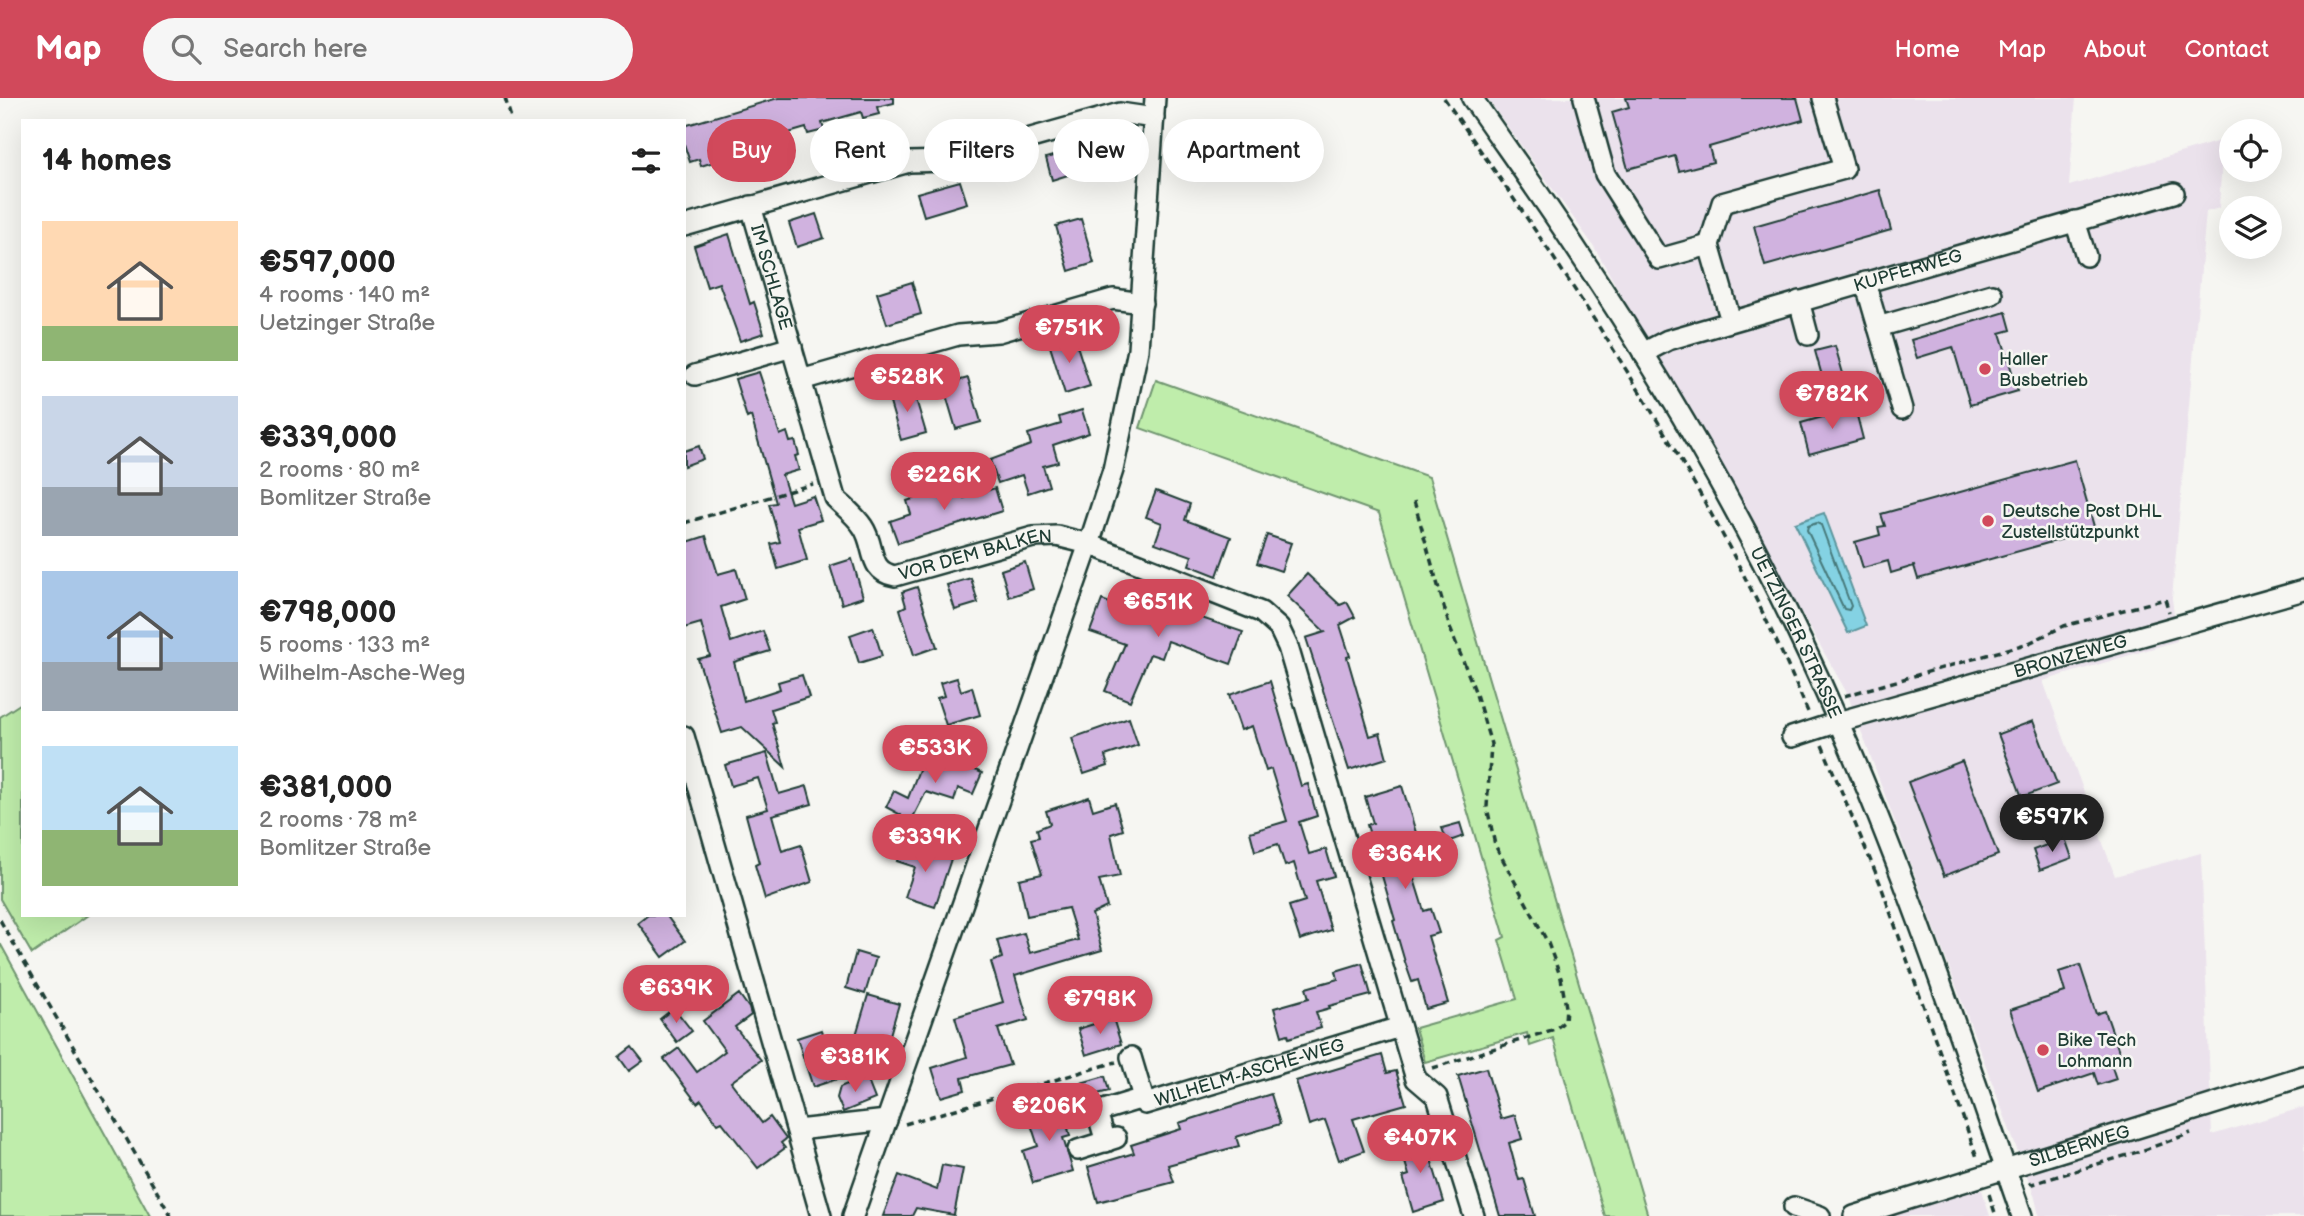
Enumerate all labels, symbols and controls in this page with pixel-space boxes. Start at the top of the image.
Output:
search box [143,18,633,81]
text: Map [35,29,101,69]
icon: search [167,30,205,68]
text: Search here [223,34,367,65]
text: Home [1895,35,1960,64]
text: Map [1998,35,2046,64]
text: About [2084,35,2146,64]
text: Contact [2184,35,2269,64]
chip: Buy [707,119,796,182]
chip: Rent [810,119,910,182]
chip: Filters [924,119,1039,182]
chip: New [1053,119,1149,182]
chip: Apartment [1163,119,1324,182]
map controls [2219,119,2282,259]
button: locate [2219,119,2282,182]
icon: filters [627,142,665,180]
text: 14 homes [42,143,171,179]
button: layers [2219,196,2282,259]
street label: IM SCHLAGE [746,222,796,333]
text: €597,000 [259,245,396,281]
street label: KUPFERWEG [1851,245,1965,296]
icon: home [98,249,182,333]
text: 4 rooms · 140 m² [259,281,430,309]
pin: €751K [1020,306,1118,365]
text: Uetzinger Straße [259,309,435,337]
text: €751K [1035,314,1103,342]
place label: Haller Busbetrieb [1999,349,2088,391]
pin: €528K [858,354,956,414]
marker: Haller Busbetrieb [1977,361,1993,377]
text: €528K [870,363,944,391]
pin: €782K [1783,372,1881,431]
text: €782K [1795,380,1869,408]
text: €339,000 [259,420,397,456]
icon: home [98,424,182,508]
pin: €226K [895,452,993,512]
text: 2 rooms · 80 m² [259,456,420,484]
text: €226K [907,461,981,489]
text: Bomlitzer Straße [259,484,431,512]
place label: Deutsche Post DHL Zustellstützpunkt [2001,501,2162,543]
marker: Deutsche Post DHL Zustellstützpunkt [1980,513,1996,529]
street label: VOR DEM BALKEN [896,526,1052,585]
street label: UETZINGER STRASSE [1745,544,1846,722]
pin: €651K [1109,580,1207,639]
text: €651K [1123,588,1193,616]
text: €798,000 [259,595,397,631]
icon: home [98,599,182,683]
text: 5 rooms · 133 m² [259,631,430,659]
street label: BRONZEWEG [2012,631,2130,683]
text: Wilhelm-Asche-Weg [259,659,466,687]
pin: €533K [886,726,984,785]
text: €533K [898,734,972,762]
text: €381,000 [259,770,393,806]
icon: home [98,774,182,858]
pin: €597K [2003,794,2101,854]
text: €597K [2016,803,2088,831]
text: 2 rooms · 78 m² [259,806,417,834]
pin: €339K [876,814,974,874]
text: €339K [888,823,962,851]
pin: €364K [1356,832,1454,891]
text: Bomlitzer Straße [259,834,431,862]
text: €364K [1368,840,1442,868]
pin: €639K [627,965,725,1025]
text: €639K [639,974,713,1002]
pin: €798K [1051,976,1149,1036]
text: €798K [1064,985,1136,1013]
place label: Bike Tech Lohmann [2057,1030,2136,1072]
pin: €381K [806,1034,904,1094]
street label: WILHELM-ASCHE-WEG [1152,1034,1347,1112]
marker: Bike Tech Lohmann [2035,1042,2051,1058]
text: €381K [820,1043,890,1071]
pin: €206K [1000,1084,1098,1143]
text: €206K [1012,1092,1086,1120]
pin: €407K [1371,1116,1469,1175]
street label: SILBERWEG [2027,1121,2132,1172]
text: €407K [1383,1124,1457,1152]

